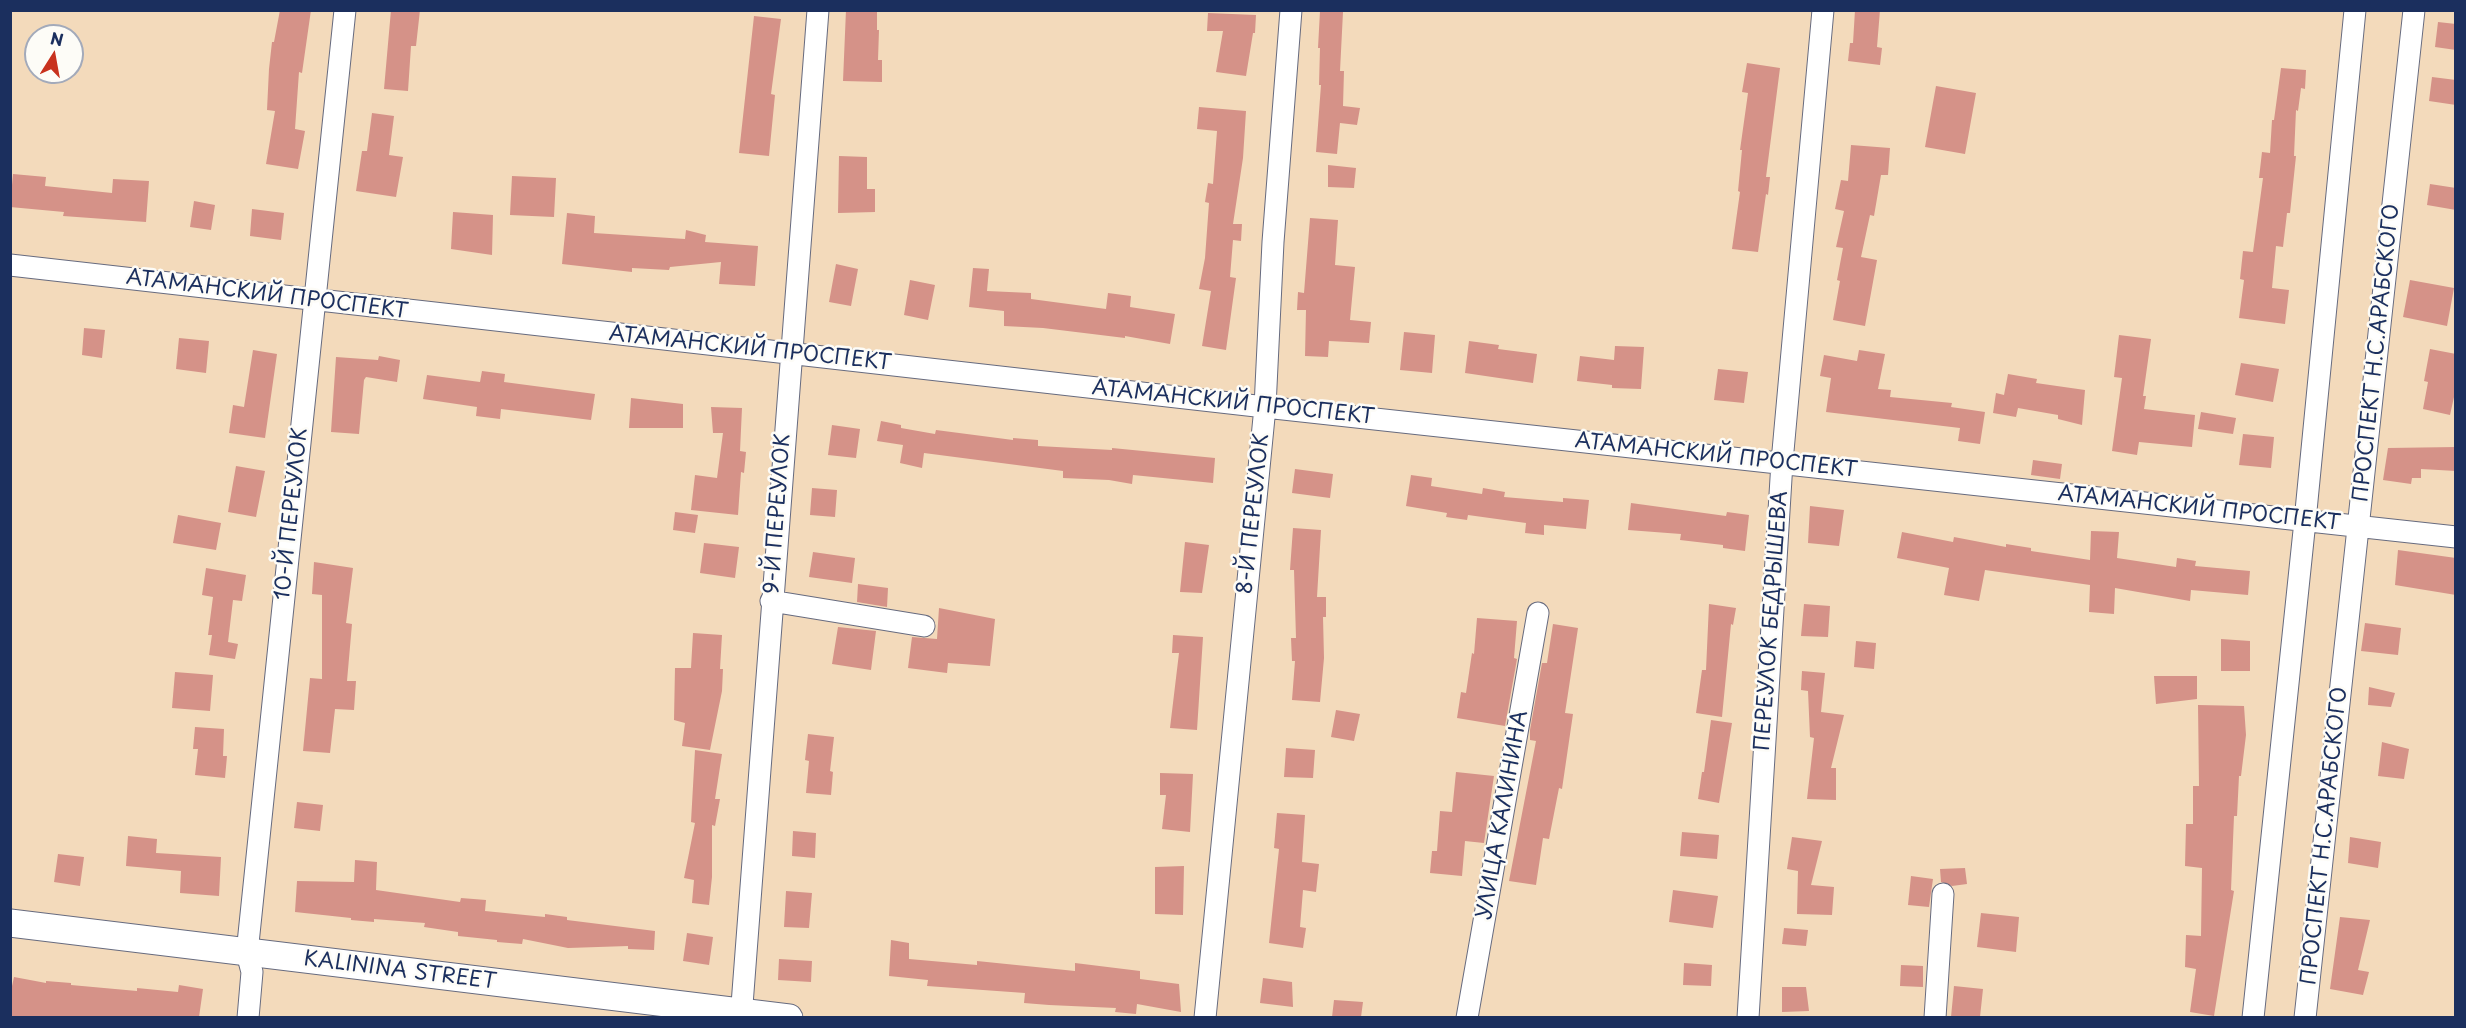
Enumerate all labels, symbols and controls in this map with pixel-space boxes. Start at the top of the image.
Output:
north arrow [24,24,84,84]
text: N [49,25,66,51]
street label: ПРОСПЕКТ Н.С.АРАБСКОГО [2349,203,2405,503]
street label: АТАМАНСКИЙ ПРОСПЕКТ [125,265,409,325]
street label: АТАМАНСКИЙ ПРОСПЕКТ [607,322,893,376]
street label: АТАМАНСКИЙ ПРОСПЕКТ [1090,376,1376,430]
street label: 10-Й ПЕРЕУЛОК [270,427,314,601]
street label: АТАМАНСКИЙ ПРОСПЕКТ [1573,429,1859,483]
street label: 8-Й ПЕРЕУЛОК [1233,432,1275,596]
street label: 9-Й ПЕРЕУЛОК [760,433,796,595]
street label: АТАМАНСКИЙ ПРОСПЕКТ [2056,482,2342,536]
street label: ПЕРЕУЛОК БЕДРЫШЕВА [1750,490,1794,752]
street label: ПРОСПЕКТ Н.С.АРАБСКОГО [2297,686,2353,986]
street label: УЛИЦА КАЛИНИНА [1472,709,1534,921]
street label: KALININA STREET [302,947,498,995]

